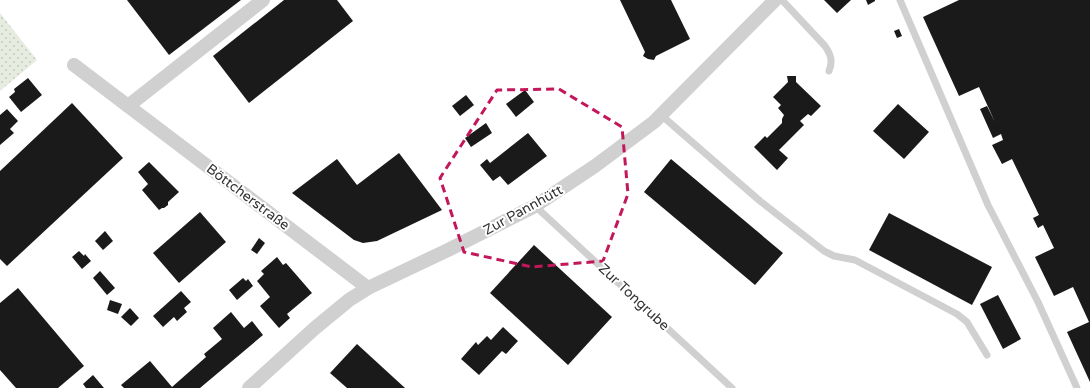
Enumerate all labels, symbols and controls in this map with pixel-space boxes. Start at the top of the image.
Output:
street label: Böttcherstraße [203,160,293,234]
street label: Zur Pannhütt [480,181,566,239]
street label: Zur Tongrube [595,260,673,334]

